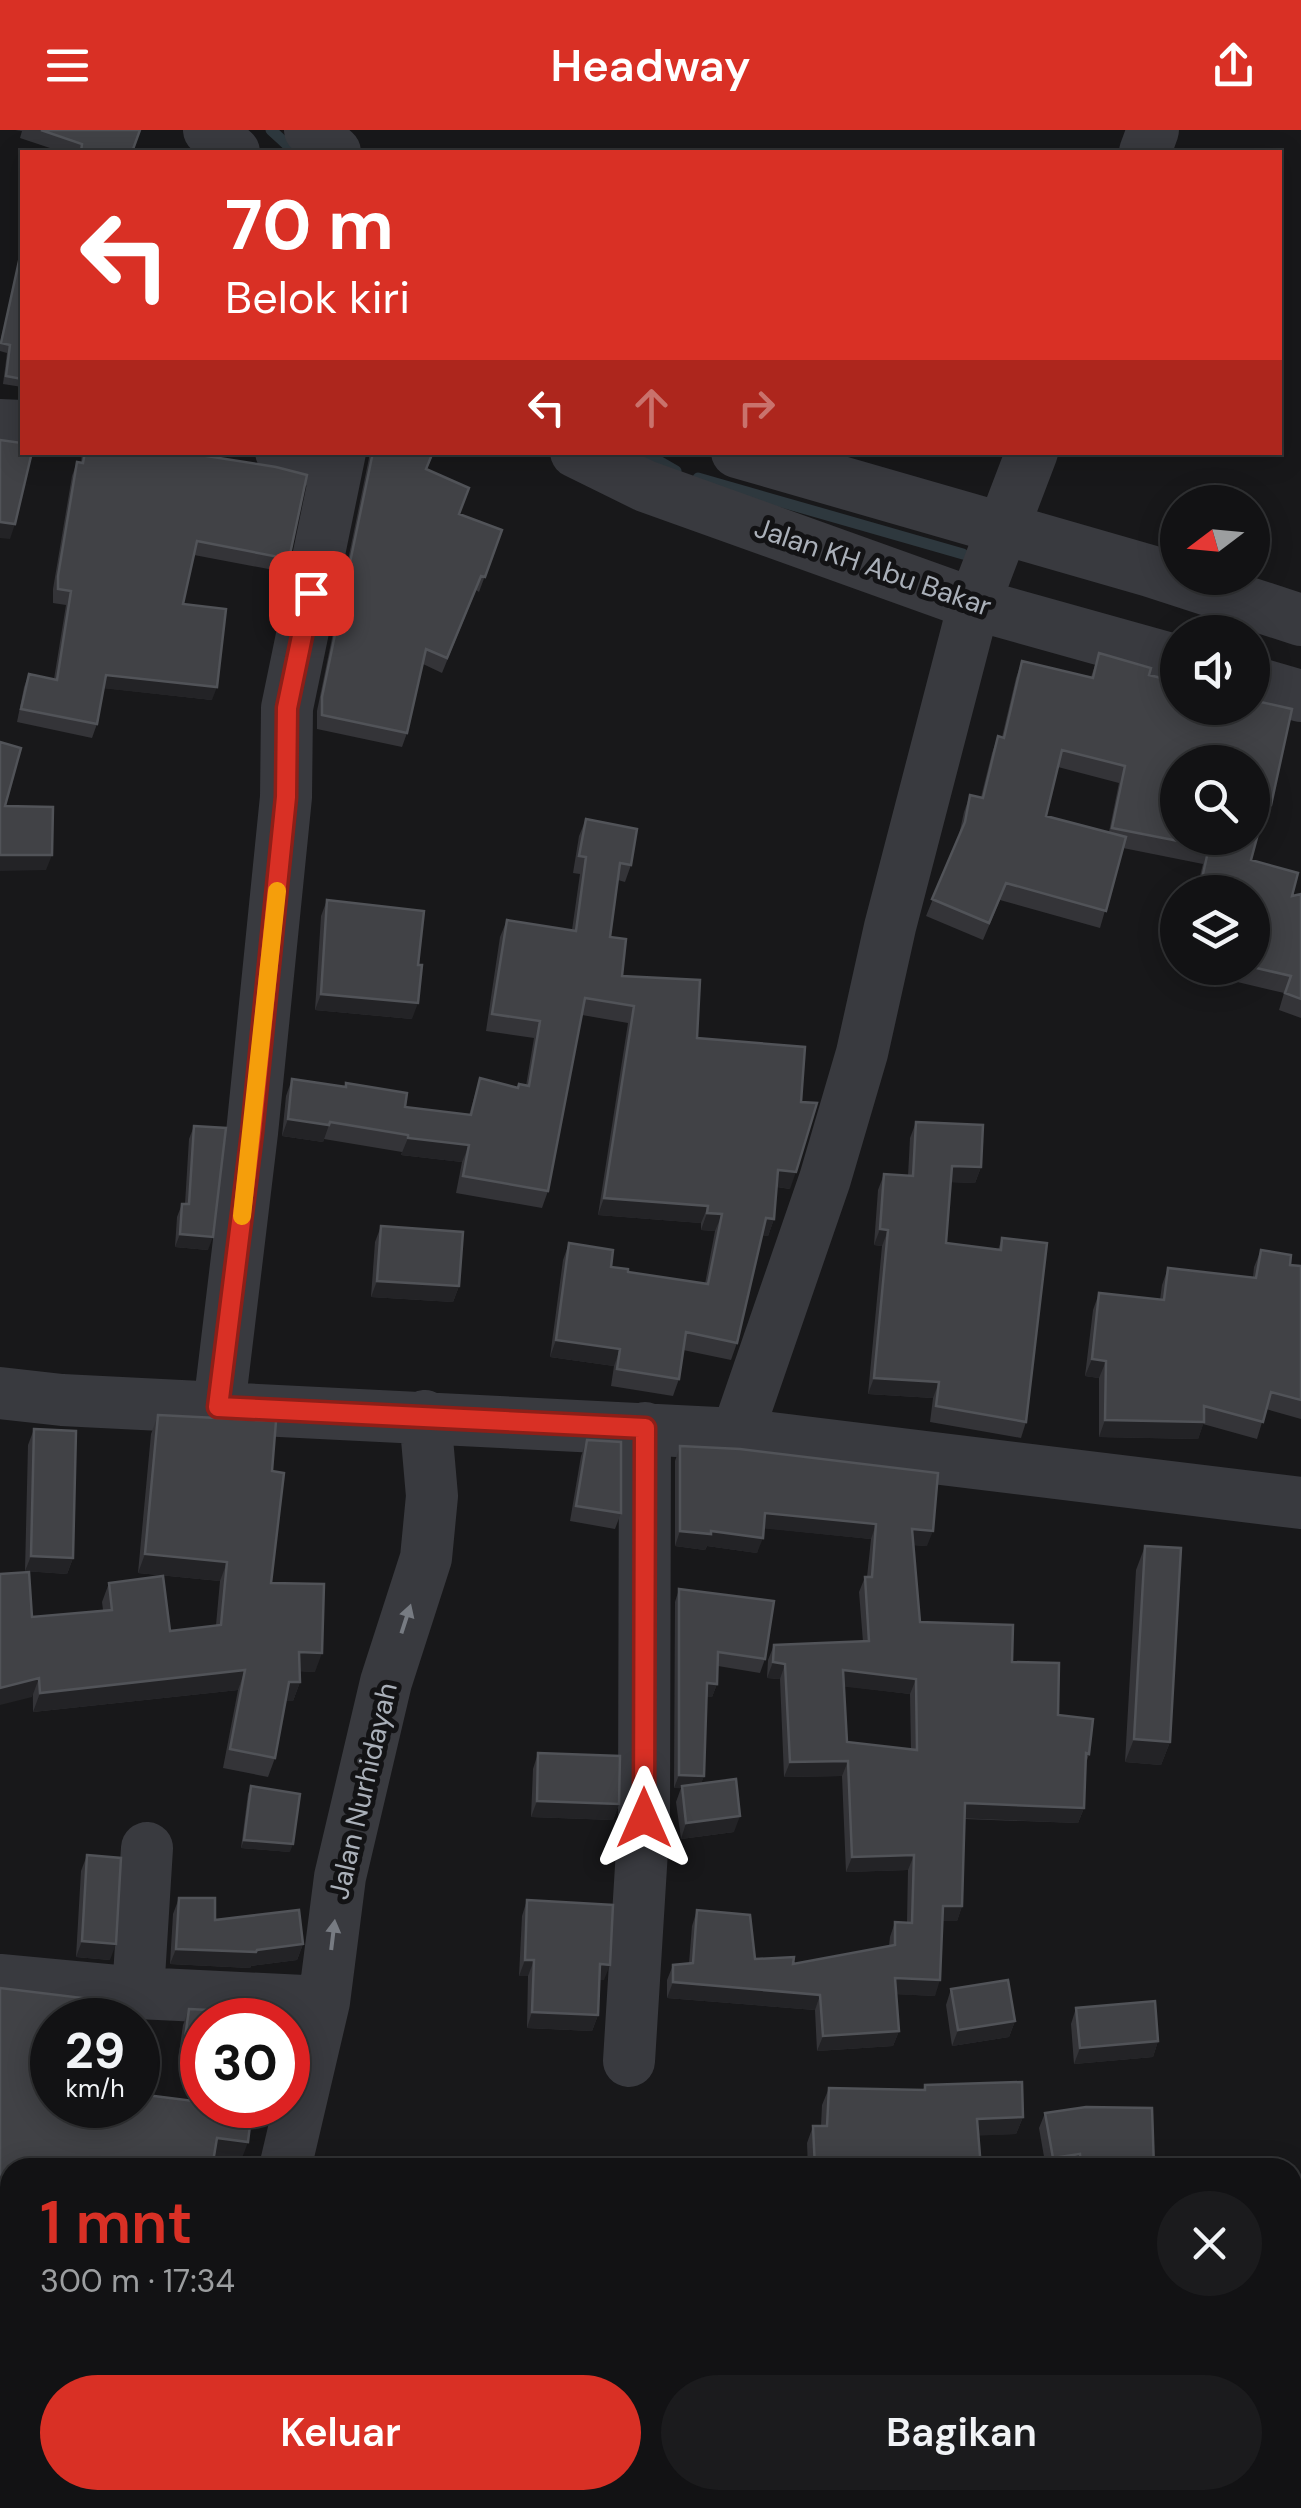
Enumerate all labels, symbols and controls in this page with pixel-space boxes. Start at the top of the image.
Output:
text: Headway [551,36,750,95]
icon: menu [40,38,95,93]
icon: share [1206,38,1261,93]
text: 70 m [225,180,394,271]
icon: left [60,190,190,320]
text: Belok kiri [225,268,410,327]
icon: left [519,380,574,435]
icon: ahead [624,380,679,435]
icon: right [729,380,784,435]
north arrow [1160,485,1270,595]
map controls [1160,485,1270,985]
street label: Jalan KH Abu Bakar [750,509,996,625]
pin [269,551,354,636]
icon: arrive [284,566,339,621]
button: sound [1160,615,1270,725]
button: search [1160,745,1270,855]
button: layers [1160,875,1270,985]
one-way arrow [399,1604,414,1634]
street label: Jalan Nurhidayah [320,1679,406,1903]
position arrow [592,1766,696,1870]
one-way arrow [325,1919,341,1951]
speed limit sign: 30 [180,1998,310,2128]
text: 29 [65,2018,125,2084]
text: km/h [65,2072,125,2105]
text: 1 mnt [40,2183,193,2262]
button: close [1157,2191,1262,2296]
text: 300 m · 17:34 [40,2260,235,2302]
button: Keluar [40,2375,641,2490]
button: Bagikan [661,2375,1262,2490]

